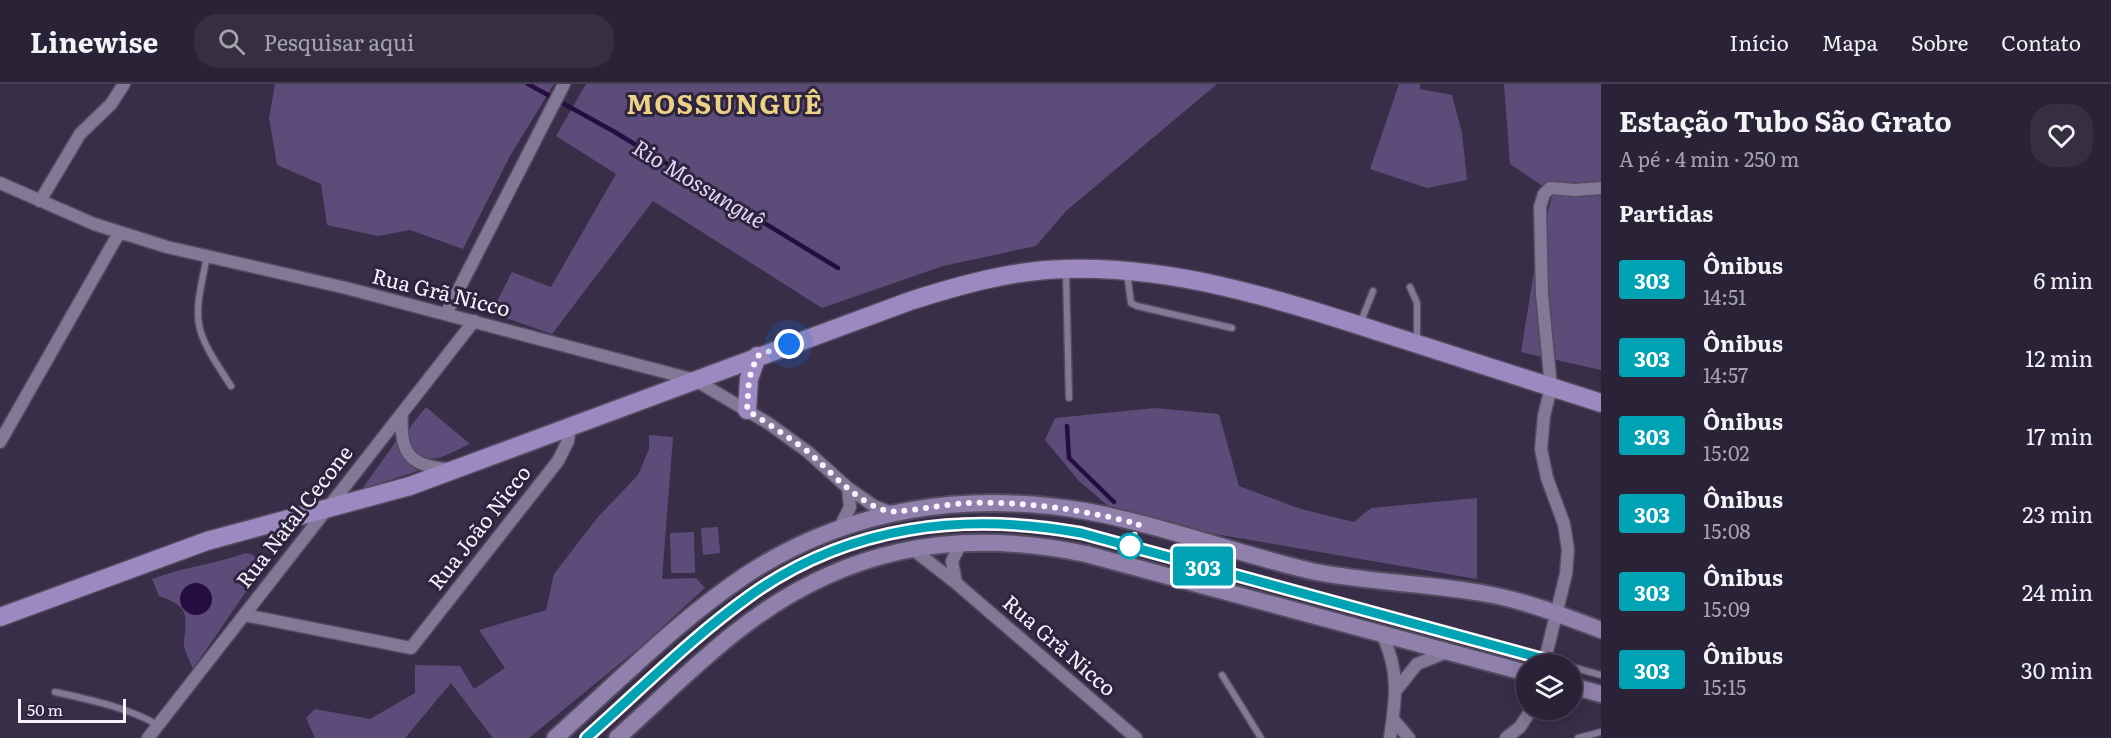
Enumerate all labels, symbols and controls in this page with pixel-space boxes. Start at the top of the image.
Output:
search box [194,14,614,68]
text: Linewise [30,20,158,62]
icon: search [215,25,248,58]
text: Pesquisar aqui [263,25,414,58]
text: Início [1730,26,1789,57]
text: Mapa [1822,26,1878,57]
text: Sobre [1911,26,1968,57]
text: Contato [2001,26,2081,57]
district label: MOSSUNGUÊ [627,82,823,122]
text: Estação Tubo São Grato [1619,99,1952,141]
button: heart [2030,104,2093,167]
water label: Rio Mossunguê [627,130,772,235]
text: A pé · 4 min · 250 m [1619,143,1799,173]
text: Partidas [1619,196,1713,229]
text: Ônibus [1703,248,1783,281]
street label: Rua Grã Nicco [369,258,514,323]
text: 6 min [2034,263,2093,296]
text: 303 [1634,264,1670,295]
text: 14:51 [1703,281,1746,311]
text: Ônibus [1703,326,1783,359]
your location [774,329,804,359]
text: 12 min [2025,341,2093,374]
text: 303 [1634,342,1670,373]
text: 14:57 [1703,359,1748,389]
text: Ônibus [1703,404,1783,437]
text: 17 min [2026,419,2093,452]
text: 303 [1634,420,1670,451]
street label: Rua Natal Cecone [227,437,359,593]
text: 15:02 [1703,437,1749,467]
street label: Rua João Nicco [419,457,537,595]
text: Ônibus [1703,482,1783,515]
text: 23 min [2022,497,2093,530]
text: 303 [1634,498,1670,529]
text: 15:08 [1703,515,1751,545]
unlabelled marker [1117,533,1143,559]
line badge: 303 [1168,546,1238,586]
text: 303 [1185,551,1221,582]
text: Ônibus [1703,560,1783,593]
text: 24 min [2022,575,2093,608]
text: 303 [1634,576,1670,607]
street label: Rua Grã Nicco [997,586,1124,702]
text: 15:09 [1703,593,1750,623]
text: Ônibus [1703,638,1783,671]
text: 30 min [2021,653,2093,686]
map controls [1516,654,1582,720]
button: layers [1516,654,1582,720]
text: 303 [1634,654,1670,685]
text: 15:15 [1703,671,1746,701]
scale bar [18,696,126,724]
text: 50 m [27,697,63,721]

